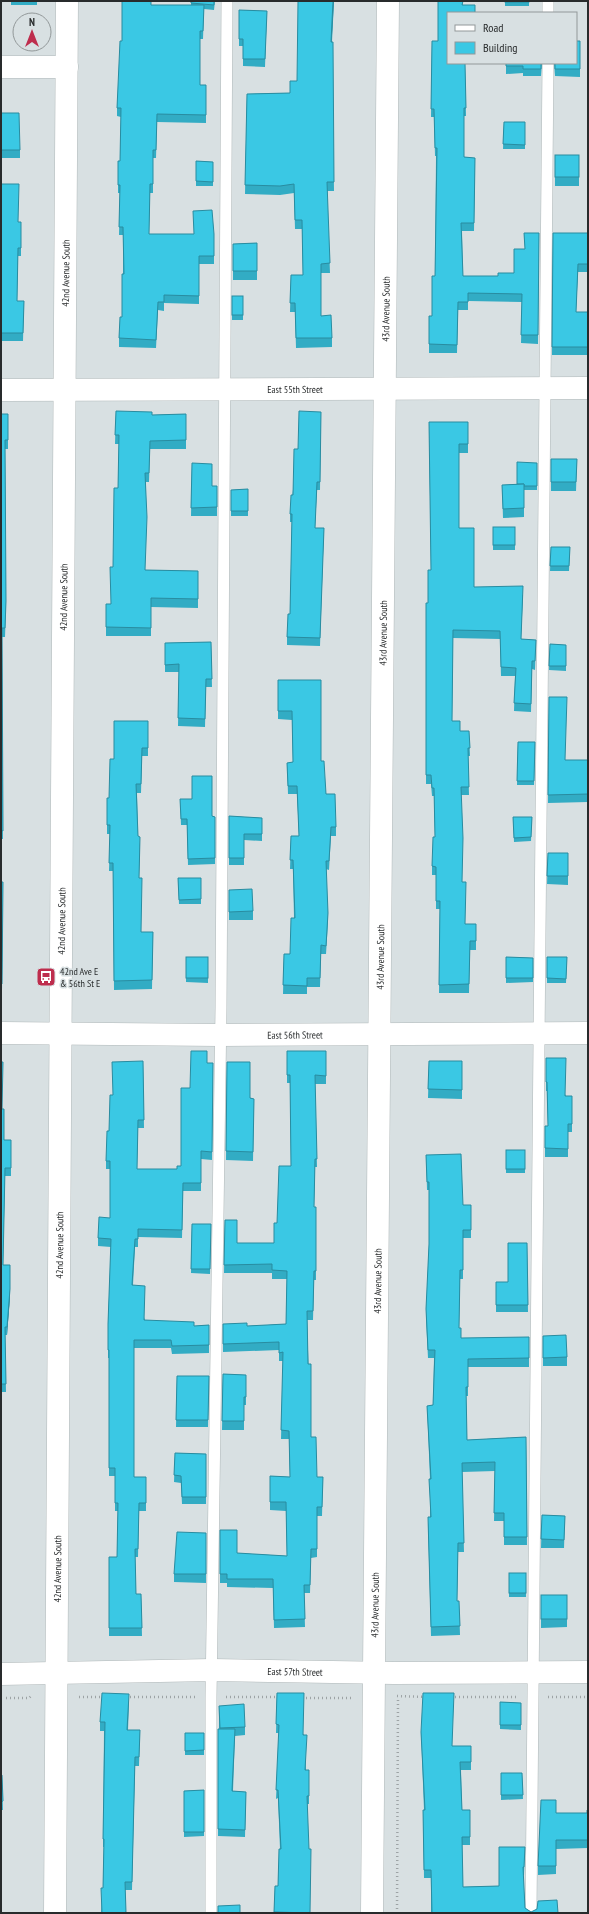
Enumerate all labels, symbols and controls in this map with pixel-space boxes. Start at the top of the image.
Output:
north arrow [12,12,52,52]
legend [447,12,577,64]
text: N [29,15,35,29]
text: Road [483,20,503,35]
text: Building [483,40,518,55]
street label: 42nd Avenue South [59,239,73,307]
street label: 43rd Avenue South [379,276,393,342]
street label: East 55th Street [267,383,323,396]
street label: 42nd Avenue South [57,563,70,631]
street label: 43rd Avenue South [376,600,390,666]
street label: 42nd Avenue South [55,887,68,955]
street label: 43rd Avenue South [374,924,387,990]
place label: 42nd Ave E & 56th St E [60,965,100,990]
bus stop icon: 42nd Ave E & 56th St E [35,966,57,988]
street label: East 56th Street [267,1028,323,1042]
street label: 42nd Avenue South [53,1211,66,1279]
street label: 43rd Avenue South [371,1248,385,1314]
street label: 42nd Avenue South [51,1535,64,1603]
street label: 43rd Avenue South [368,1572,382,1638]
street label: East 57th Street [267,1665,323,1679]

